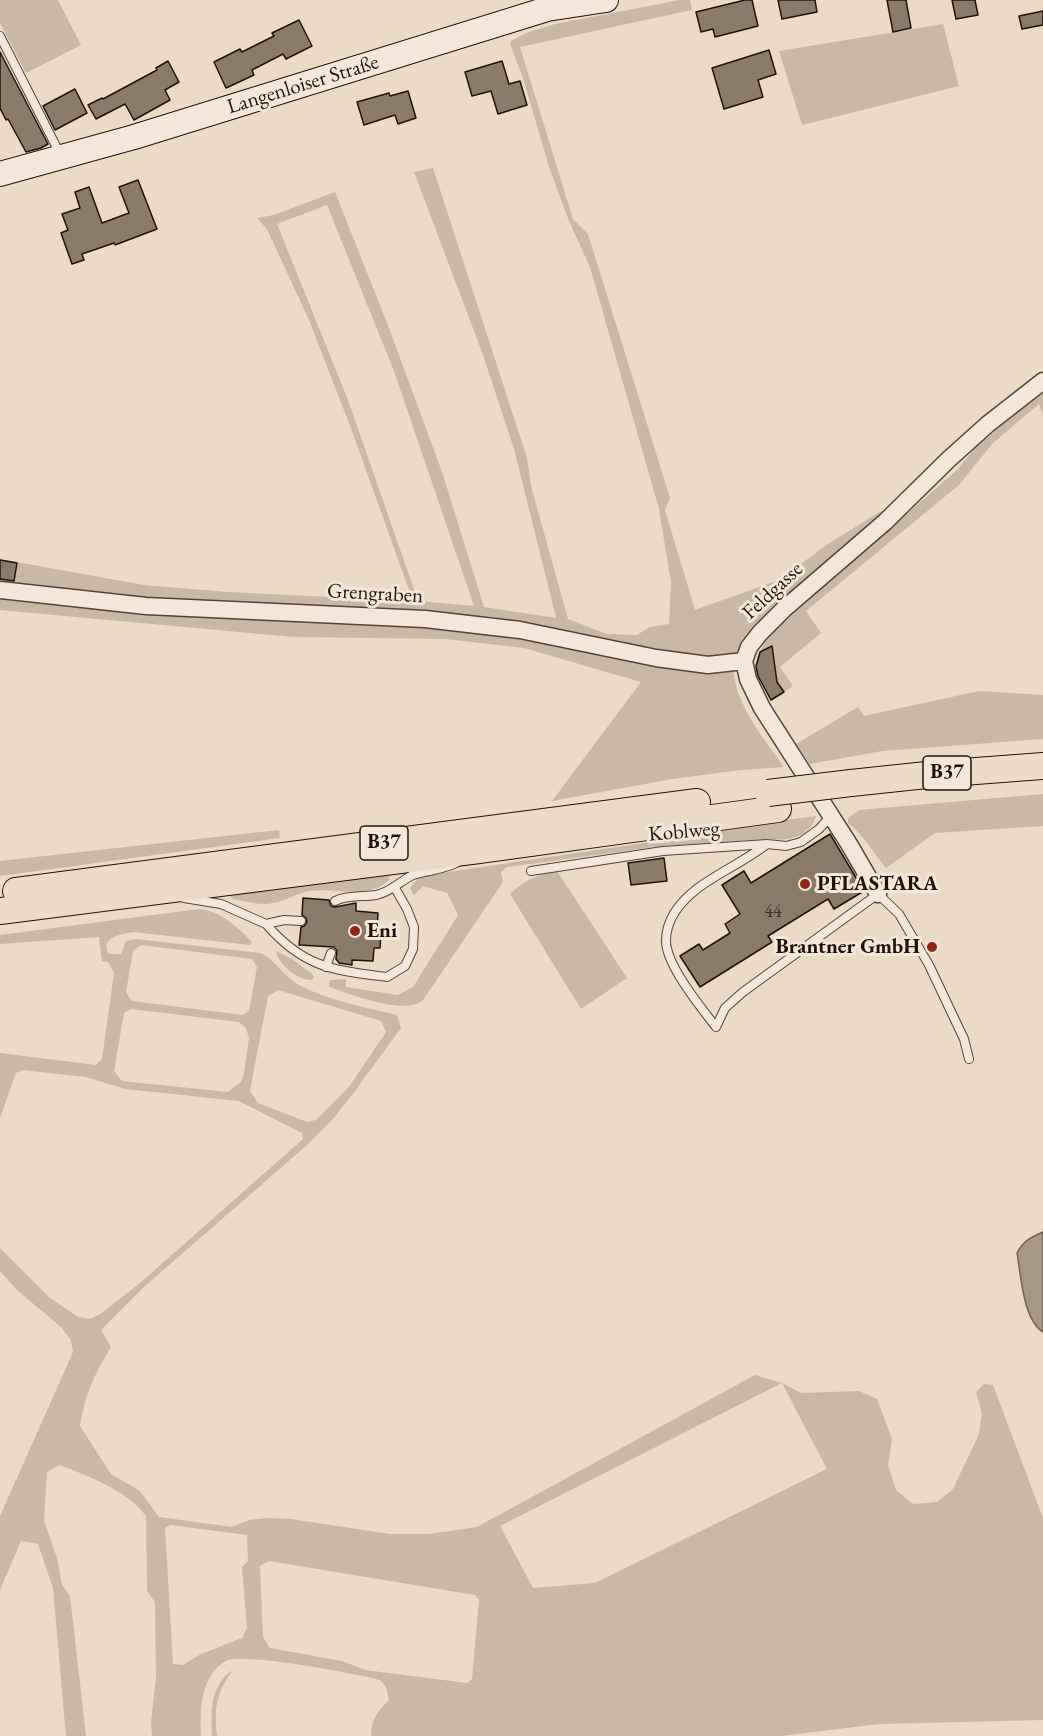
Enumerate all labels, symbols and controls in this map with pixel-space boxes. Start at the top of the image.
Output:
street label: Langenloiser Straße [224,50,382,120]
street label: Feldgasse [738,557,808,625]
street label: Grengraben [326,579,424,609]
road number: B37 [923,756,971,790]
street label: Koblweg [647,816,721,848]
road number: B37 [360,826,408,860]
place label: PFLASTARA [817,871,938,897]
marker: PFLASTARA [798,877,812,891]
house number: 44 [764,901,782,923]
place label: Eni [367,918,397,944]
marker: Eni [348,924,362,938]
place label: Brantner GmbH [775,934,920,960]
marker: Brantner GmbH [925,940,939,954]

